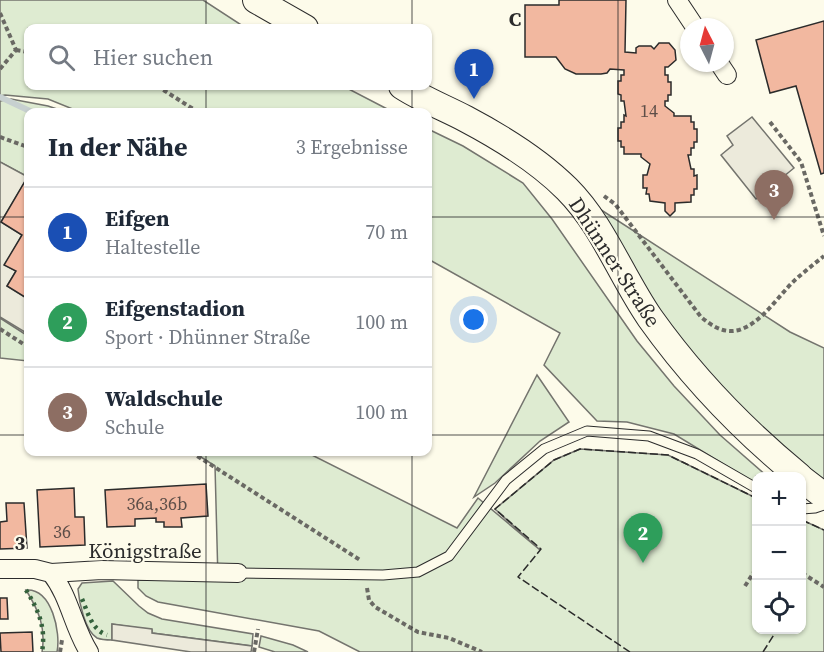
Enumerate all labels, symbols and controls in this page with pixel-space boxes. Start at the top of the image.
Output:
text: C [509,5,521,33]
north arrow [680,18,734,72]
search box [24,24,432,90]
icon: search [45,41,78,74]
text: Hier suchen [93,42,213,72]
pin: 1 [454,50,494,99]
house number: 14 [640,98,658,123]
text: In der Nähe [48,129,188,165]
text: 3 Ergebnisse [296,133,408,161]
pin: 3 [754,170,794,220]
street label: Dhünner Straße [562,192,668,332]
text: Eifgen [105,203,170,233]
text: 1 [62,218,73,246]
text: 70 m [365,218,408,246]
text: Haltestelle [105,233,201,261]
text: Eifgenstadion [105,293,245,323]
your location [459,305,488,334]
text: 2 [62,308,73,336]
text: 100 m [355,308,408,336]
text: Sport · Dhünner Straße [105,323,310,351]
text: Waldschule [105,383,223,413]
text: 3 [62,398,73,426]
text: 100 m [355,398,408,426]
text: Schule [105,413,165,441]
map controls [752,472,806,634]
button: + [752,472,806,526]
house number: 36a,36b [127,491,187,516]
pin: 2 [624,514,662,563]
house number: 36 [53,519,71,544]
button: − [752,526,806,580]
text: 3 [15,529,26,557]
street label: Königstraße [88,536,202,565]
button: locate [752,580,806,634]

